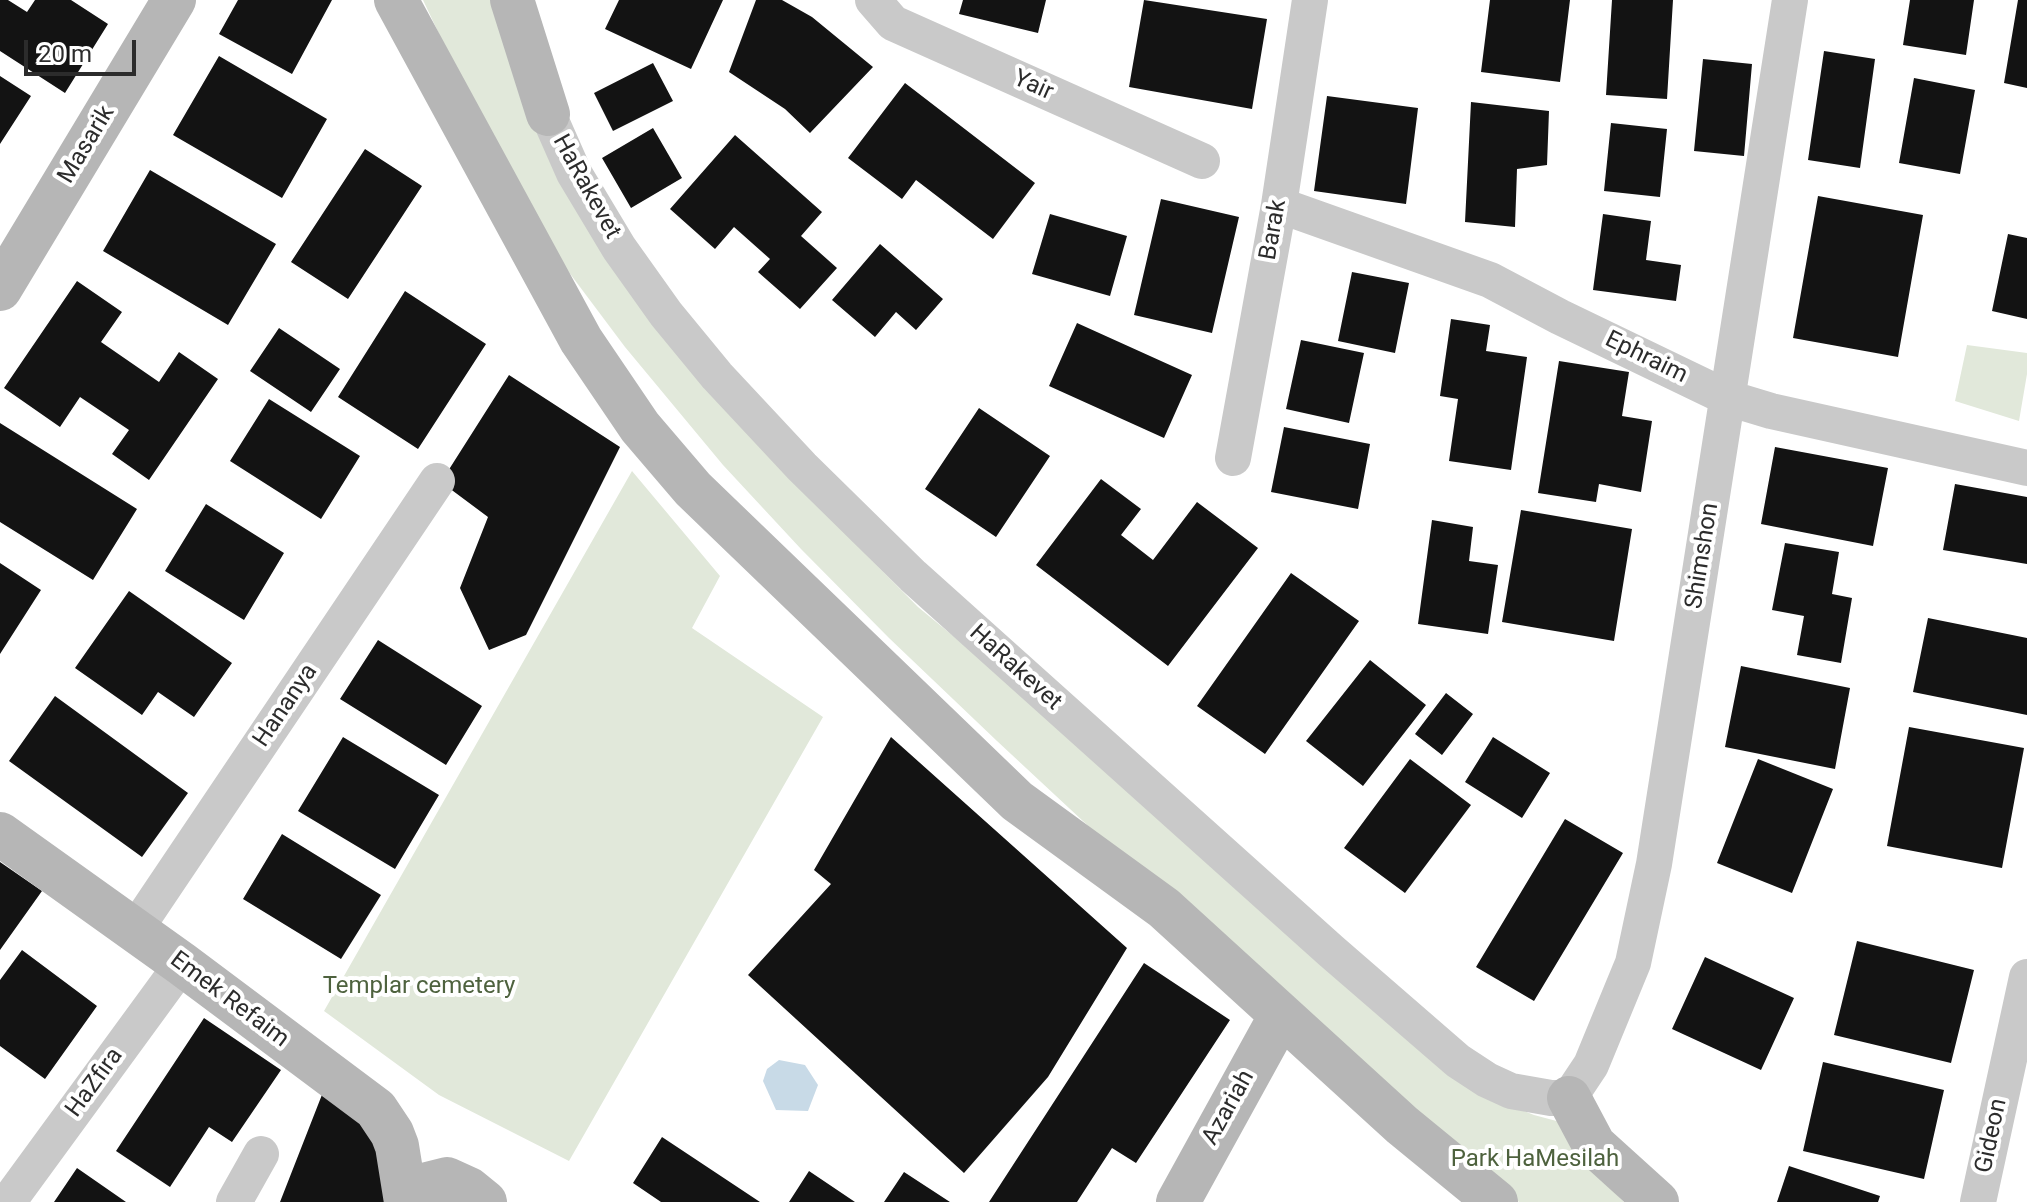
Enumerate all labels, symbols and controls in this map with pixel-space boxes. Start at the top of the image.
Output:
scale bar [28,24,140,74]
text: 20 m [38,40,92,68]
street label: Yair [1009,65,1057,107]
street label: Masarik [53,101,121,189]
street label: HaRakevet [546,130,626,244]
street label: Barak [1255,198,1293,262]
street label: Ephraim [1600,326,1692,390]
street label: Shimshon [1680,501,1726,611]
street label: HaRakevet [963,619,1067,717]
street label: Hananya [248,659,324,753]
street label: Emek Refaim [164,946,294,1054]
park label: Templar cemetery [323,973,515,1001]
street label: HaZfira [60,1043,130,1123]
street label: Azariah [1197,1066,1261,1150]
street label: Gideon [1970,1096,2014,1176]
park label: Park HaMesilah [1451,1146,1619,1174]

